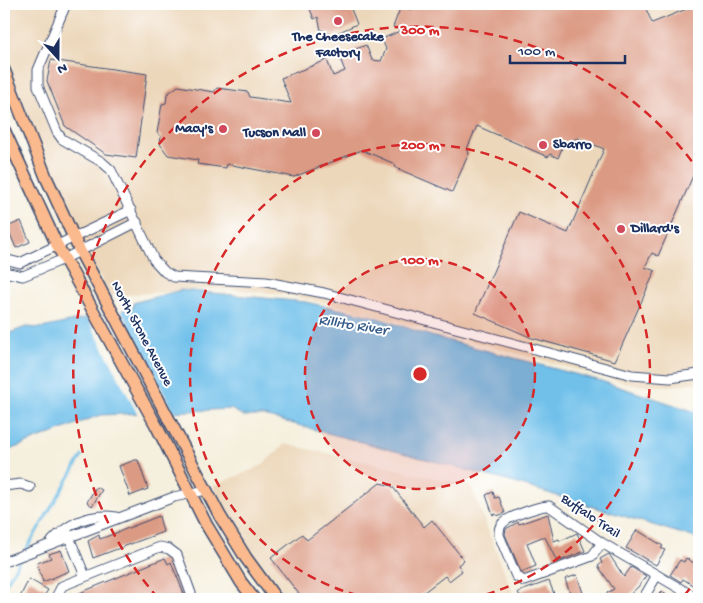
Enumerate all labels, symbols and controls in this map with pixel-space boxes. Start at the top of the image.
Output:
marker: The Cheesecake Factory [332,15,344,27]
text: 300 m [399,22,440,40]
place label: The Cheesecake Factory [291,29,384,62]
north arrow [32,32,82,82]
scale bar [510,32,626,64]
text: 100 m [517,43,556,61]
text: N [54,58,69,77]
place label: Macy's [175,121,214,138]
marker: Macy's [217,123,229,135]
place label: Tucson Mall [242,125,306,142]
marker: Tucson Mall [310,127,322,139]
text: 200 m [401,137,440,155]
place label: Sbarro [553,137,593,154]
marker: Sbarro [537,139,549,151]
place label: Dillard's [629,221,680,238]
marker: Dillard's [615,223,627,235]
text: 100 m [400,252,439,270]
street label: North Stone Avenue [106,278,176,390]
water label: Rillito River [317,312,391,341]
centre of rings [411,365,429,383]
street label: Buffalo Trail [556,490,623,543]

